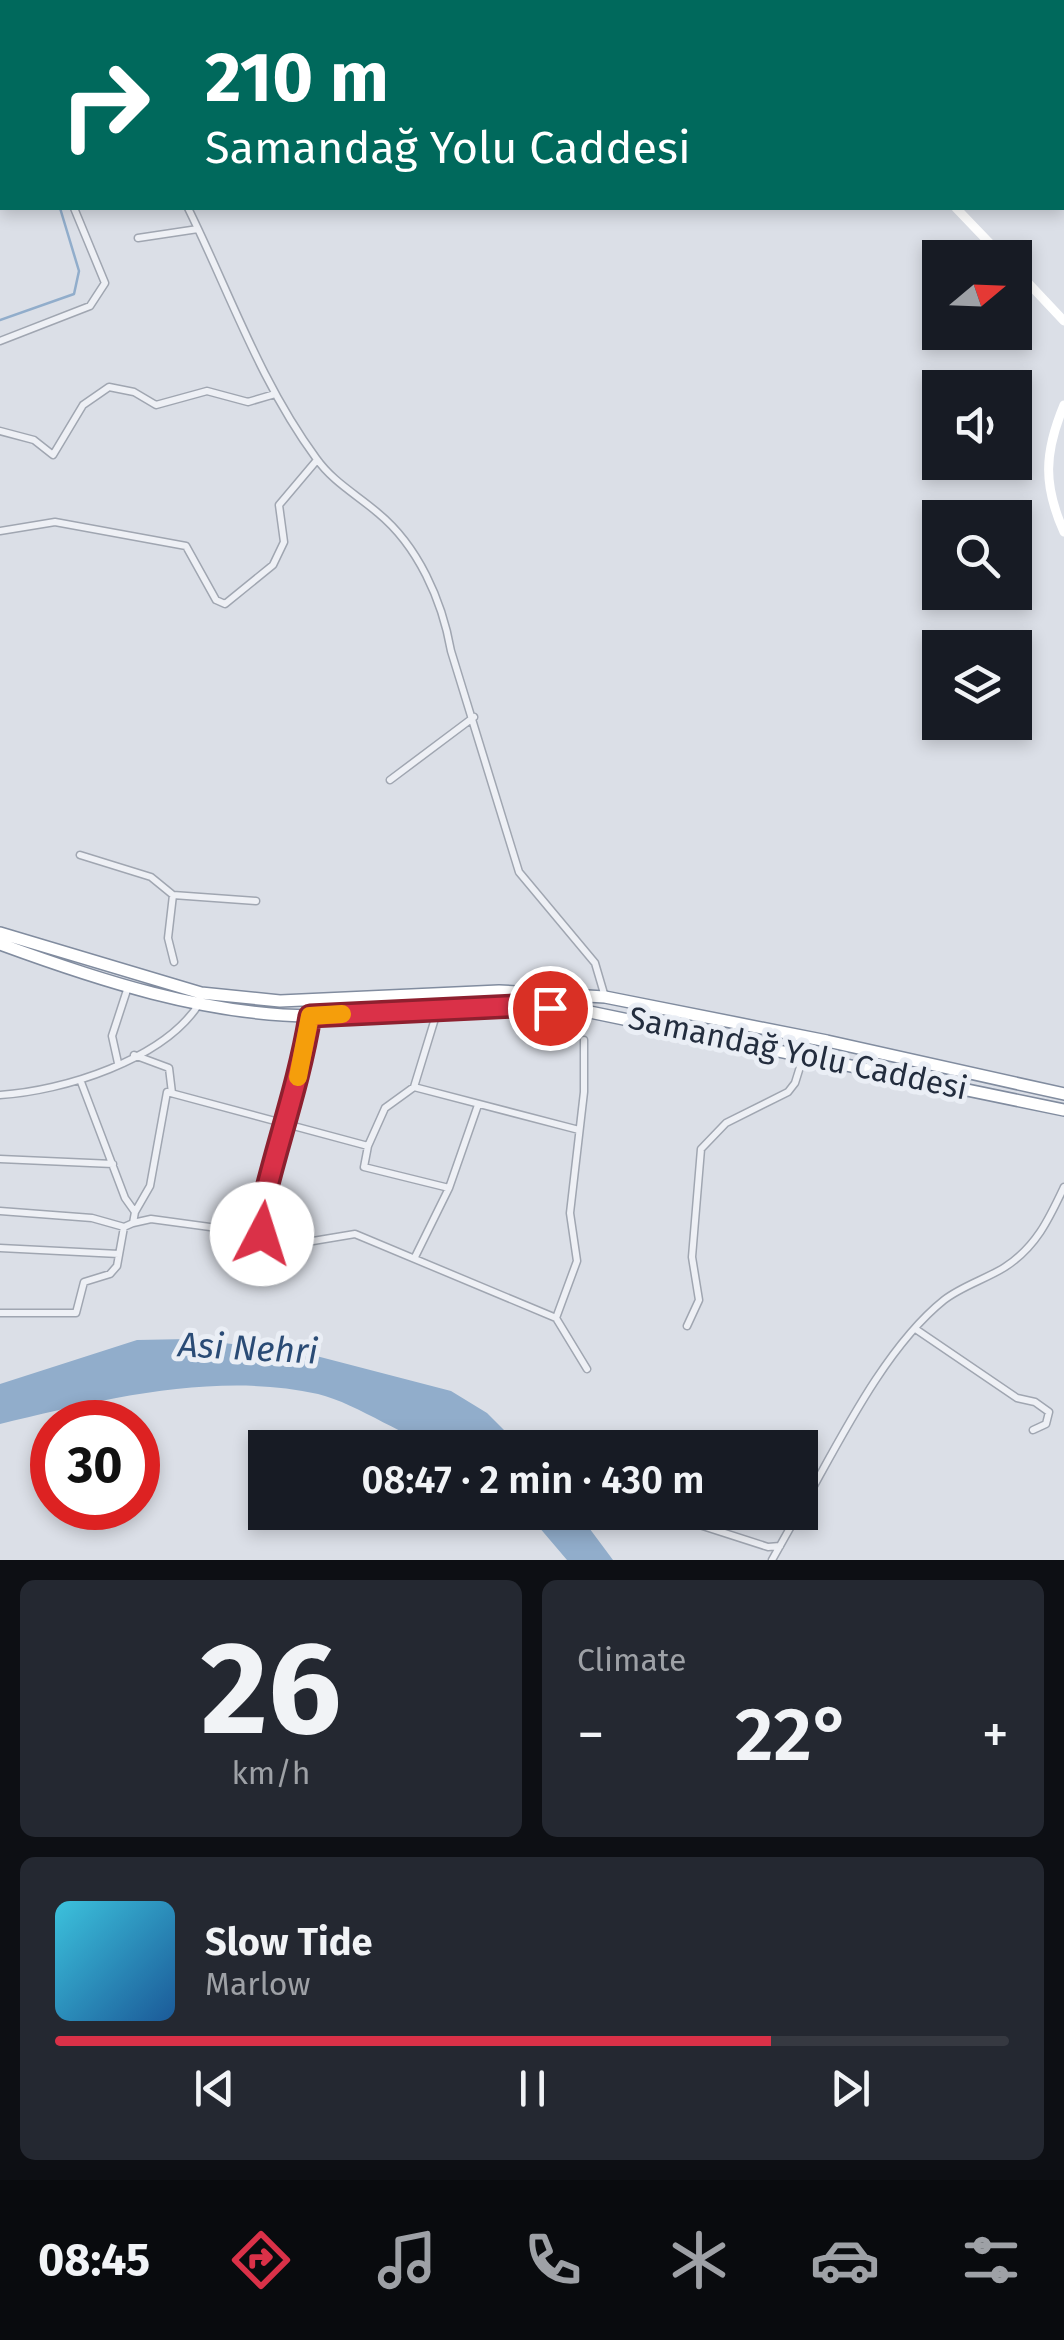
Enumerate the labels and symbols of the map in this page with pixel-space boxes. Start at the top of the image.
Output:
north arrow [922,240,1032,350]
pin [508,966,593,1051]
street label: Samandağ Yolu Caddesi [625,999,971,1107]
position arrow [210,1182,314,1286]
water label: Asi Nehri [175,1323,319,1373]
speed limit sign: 30 [30,1400,160,1530]

